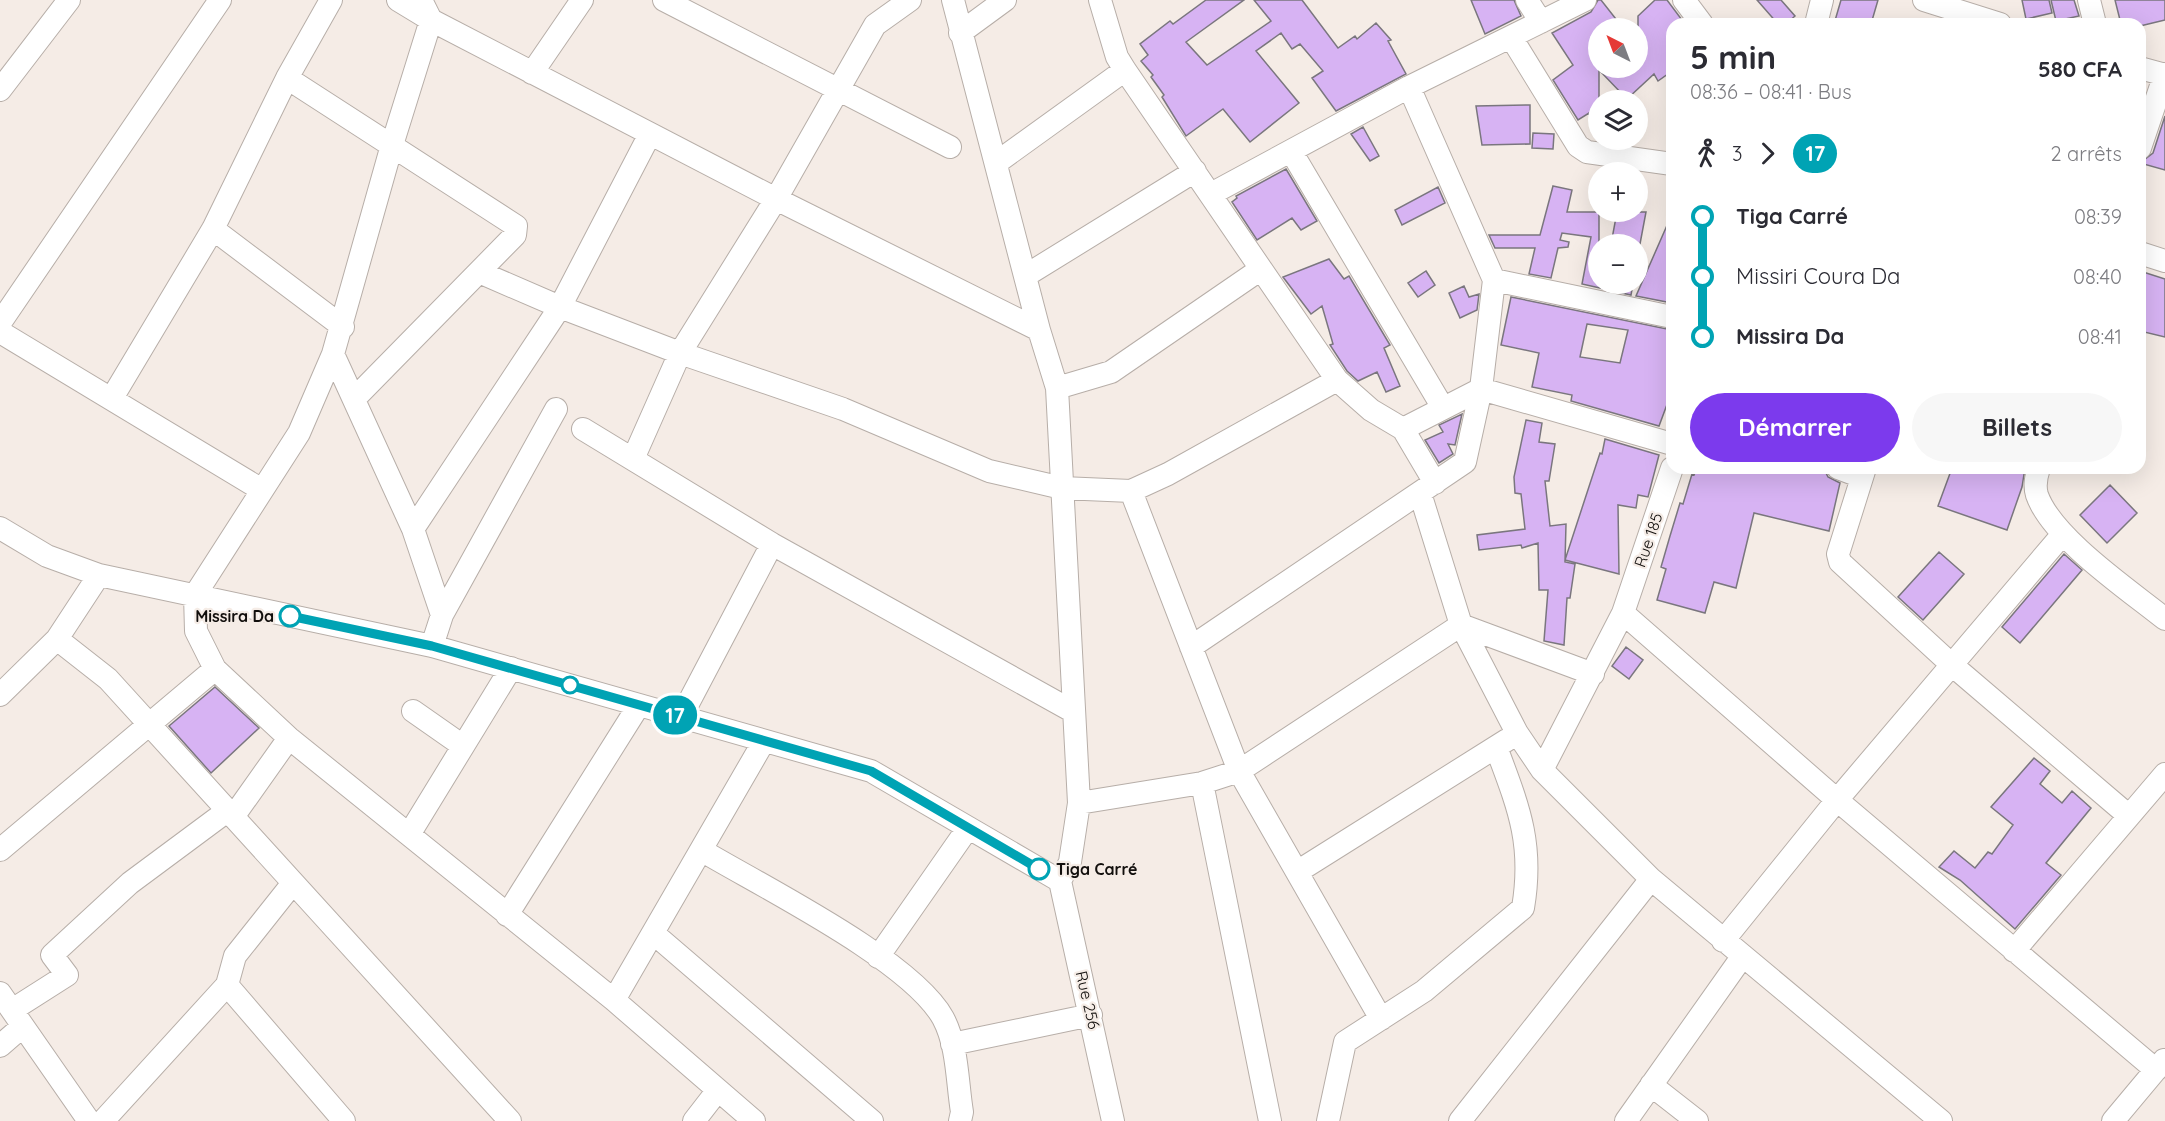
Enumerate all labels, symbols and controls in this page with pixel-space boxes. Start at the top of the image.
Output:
north arrow [1588,18,1648,78]
map controls [1588,18,1648,294]
text: 5 min [1690,36,1776,77]
text: 580 CFA [2038,55,2122,83]
text: 08:36 – 08:41 · Bus [1690,79,1852,104]
button: layers [1588,90,1648,150]
icon: walk [1690,137,1723,170]
icon: forward [1751,137,1784,170]
text: 17 [1805,140,1825,166]
text: 3 [1732,141,1742,166]
text: 2 arrêts [2051,141,2122,166]
button: + [1588,162,1648,222]
text: Tiga Carré [1736,202,1848,230]
text: 08:39 [2074,204,2122,229]
button: − [1588,234,1648,294]
text: Missiri Coura Da [1736,262,1900,290]
text: 08:40 [2073,264,2122,289]
text: Missira Da [1736,322,1844,350]
text: 08:41 [2078,324,2122,349]
button: Démarrer [1690,393,1900,462]
button: Billets [1912,393,2122,462]
street label: Rue 185 [1629,510,1667,570]
marker: Missira Da [279,605,301,627]
place label: Missira Da [195,606,274,626]
unlabelled marker [561,676,579,694]
line badge: 17 [648,696,702,734]
text: 17 [665,702,685,728]
marker: Tiga Carré [1028,858,1050,880]
place label: Tiga Carré [1056,859,1138,879]
street label: Rue 256 [1072,969,1104,1032]

